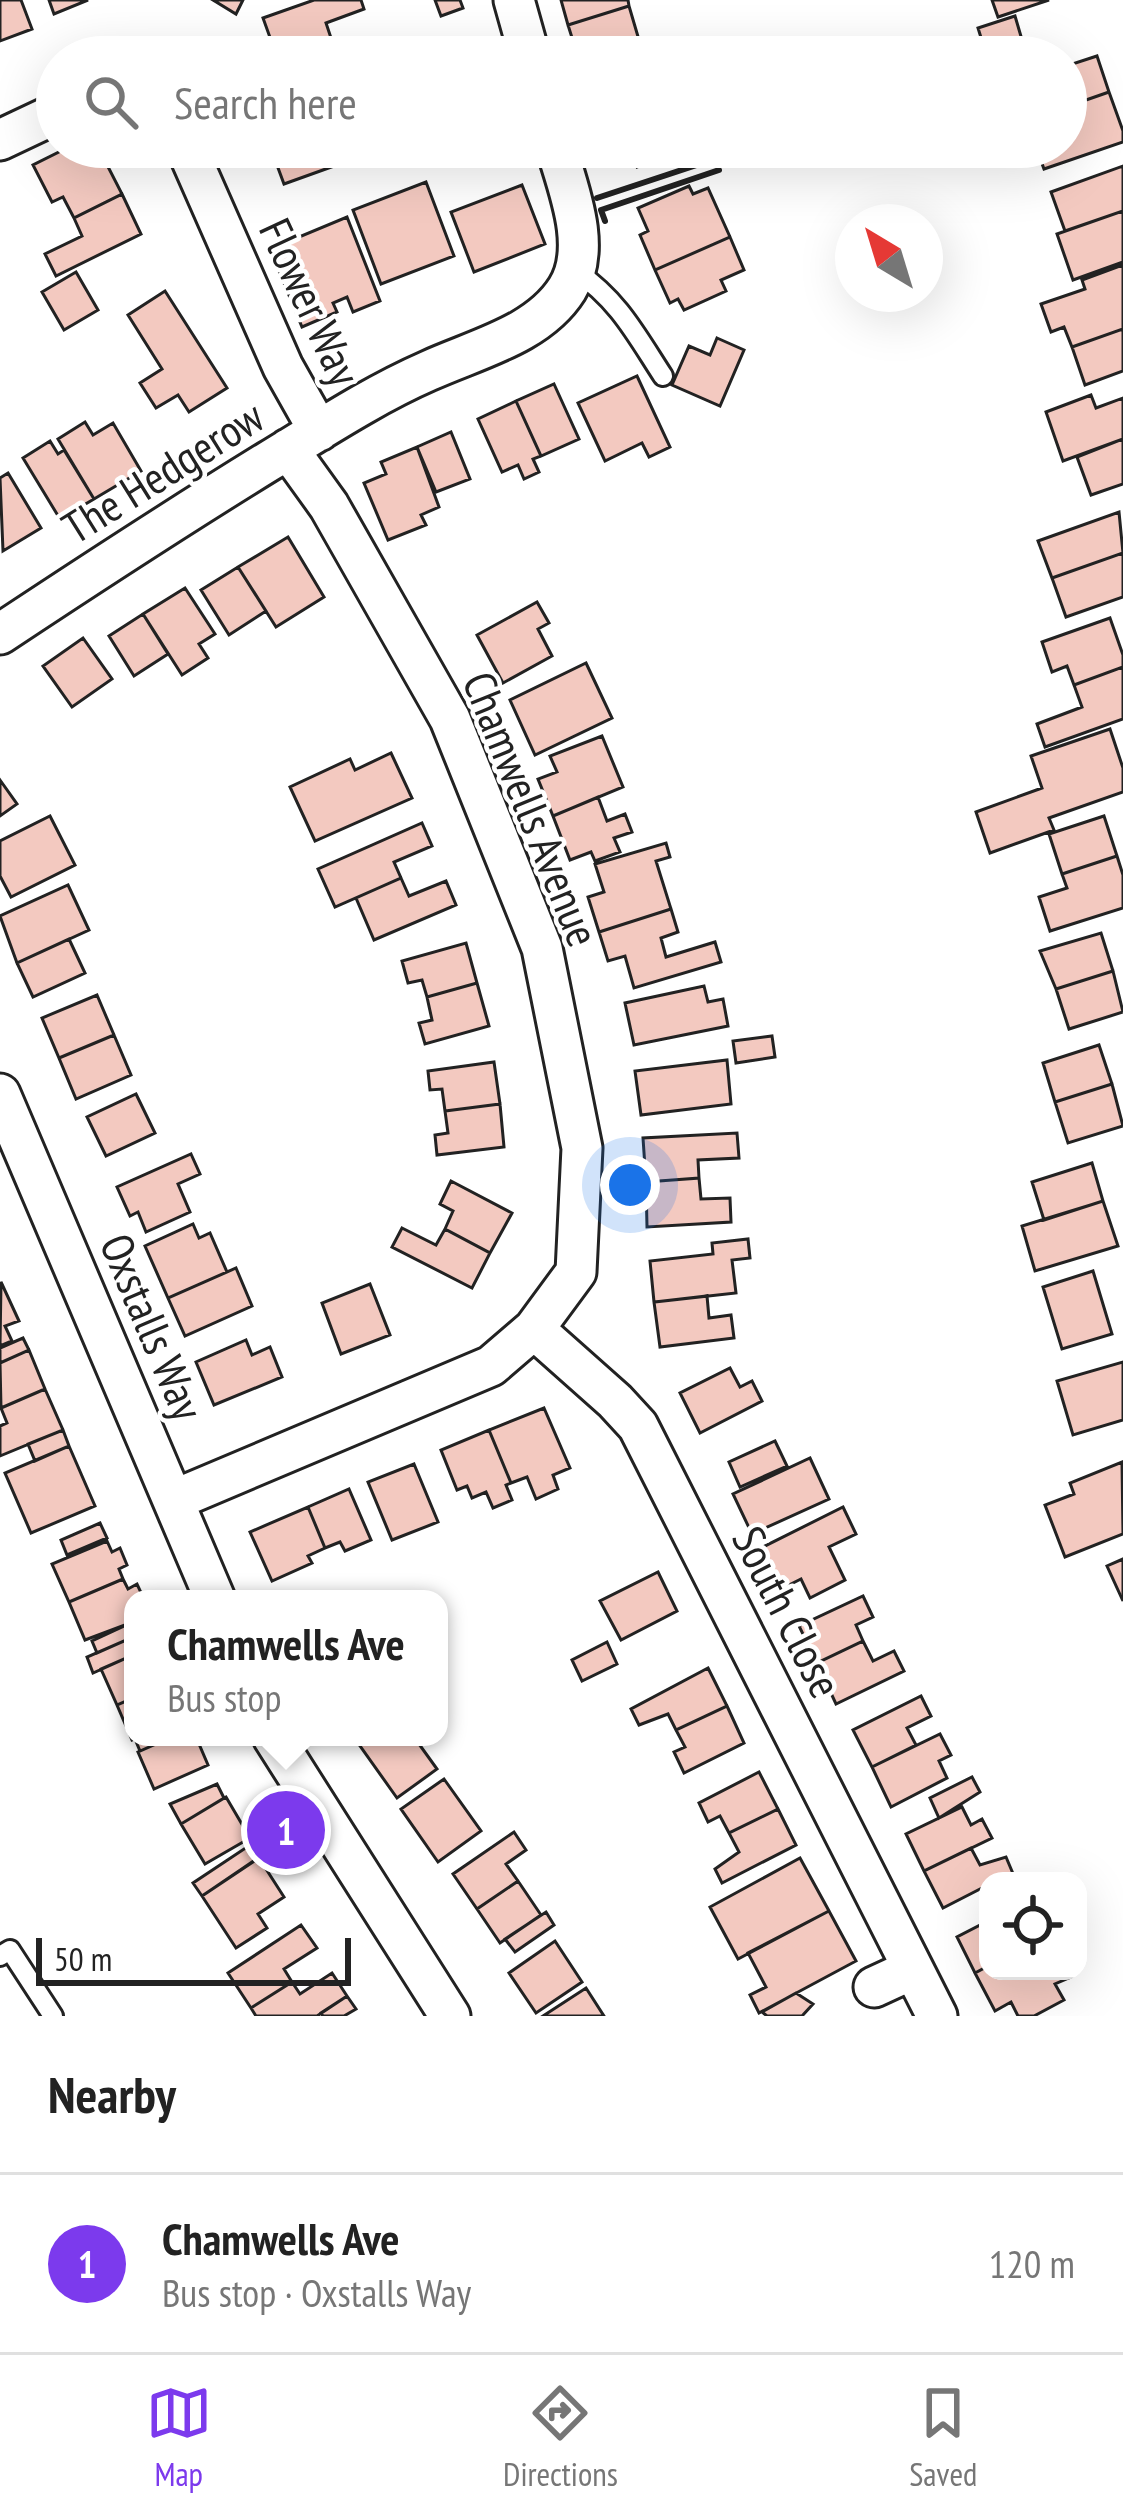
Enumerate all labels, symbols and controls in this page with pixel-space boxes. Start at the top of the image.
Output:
search box [36,36,1087,168]
icon: search [78,69,144,135]
text: Search here [174,73,357,131]
north arrow [835,204,943,312]
street label: Flower Way [247,209,375,394]
street label: The Hedgerow [51,386,274,556]
street label: Chamwells Avenue [451,663,613,954]
your location [600,1155,660,1215]
street label: Oxstalls Way [88,1225,218,1428]
street label: South Close [720,1516,856,1707]
popup [124,1590,448,1746]
text: Chamwells Ave [167,1614,405,1672]
text: Bus stop [167,1672,281,1723]
pin: 1 [247,1785,325,1875]
map controls [979,1872,1087,1980]
button: locate [979,1872,1087,1980]
scale bar [36,1932,351,1985]
text: 50 m [54,1937,112,1980]
text: Nearby [48,2061,176,2127]
text: Chamwells Ave [162,2209,400,2267]
text: 1 [78,2238,96,2289]
text: 120 m [989,2238,1075,2289]
text: Bus stop · Oxstalls Way [162,2267,471,2318]
tab: Map [146,2380,212,2495]
tab: Directions [503,2380,618,2495]
tab: Saved [909,2380,977,2495]

